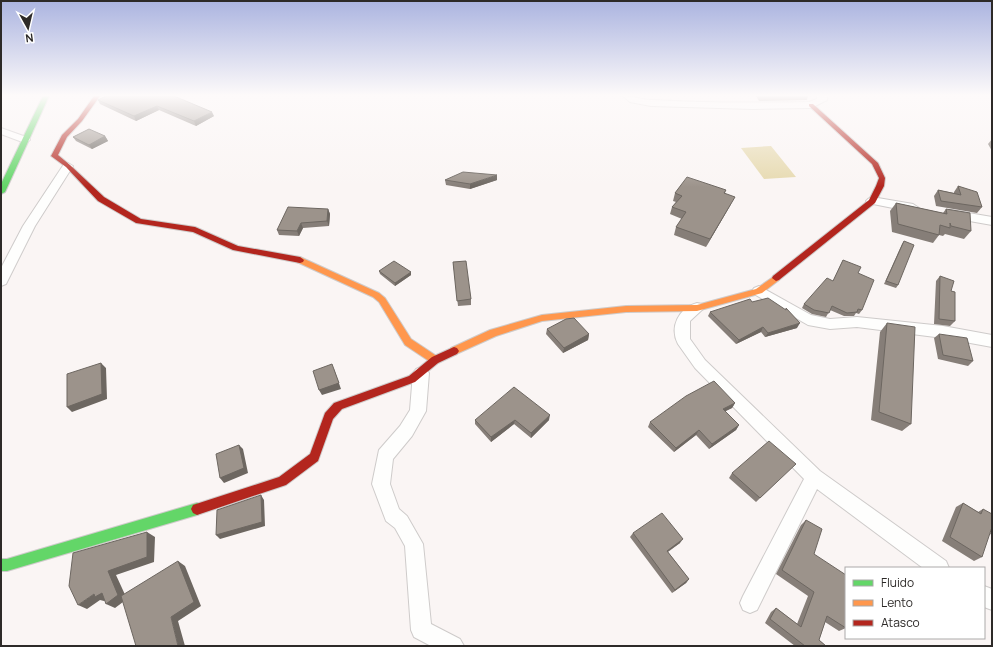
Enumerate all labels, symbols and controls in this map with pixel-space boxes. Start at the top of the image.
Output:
north arrow [8,8,48,48]
text: N [24,30,34,46]
legend [845,567,985,639]
text: Fluido [881,574,914,591]
text: Lento [881,594,913,611]
text: Atasco [881,614,920,631]

